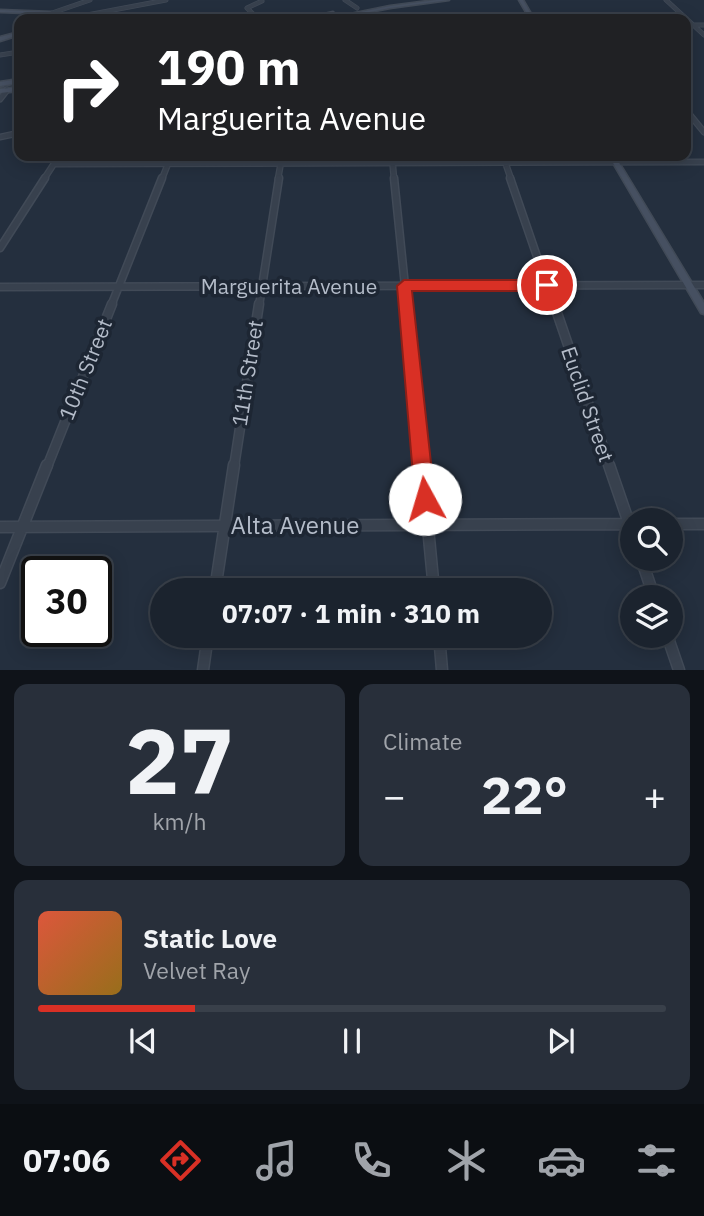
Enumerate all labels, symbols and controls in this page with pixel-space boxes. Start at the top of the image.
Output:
text: 190 m [157,35,301,98]
icon: right [42,42,133,133]
text: Marguerita Avenue [157,97,426,139]
pin [517,255,577,315]
icon: arrive [528,266,566,304]
street label: Marguerita Avenue [201,272,377,300]
street label: 10th Street [52,314,118,424]
street label: 11th Street [225,318,269,428]
street label: Euclid Street [555,343,621,465]
position arrow [388,462,462,536]
map controls [620,508,683,648]
button: search [620,508,683,571]
street label: Alta Avenue [231,509,359,541]
speed limit sign: 30 [21,556,112,647]
button: layers [620,585,683,648]
text: 07:07 · 1 min · 310 m [222,596,480,630]
text: 27 [125,701,234,819]
text: Climate [383,726,462,756]
text: 22° [481,761,568,828]
text: − [383,771,406,820]
text: + [643,771,666,820]
text: km/h [152,806,207,836]
text: Static Love [143,921,277,955]
text: Velvet Ray [143,955,250,985]
icon: previous [124,1022,162,1060]
icon: pause [333,1022,371,1060]
icon: next [542,1022,580,1060]
icon: directions [156,1136,205,1185]
icon: music [252,1136,301,1185]
icon: phone [347,1136,396,1185]
icon: climate [442,1136,491,1185]
icon: car [537,1136,586,1185]
icon: filters [632,1136,681,1185]
text: 07:06 [23,1139,110,1181]

